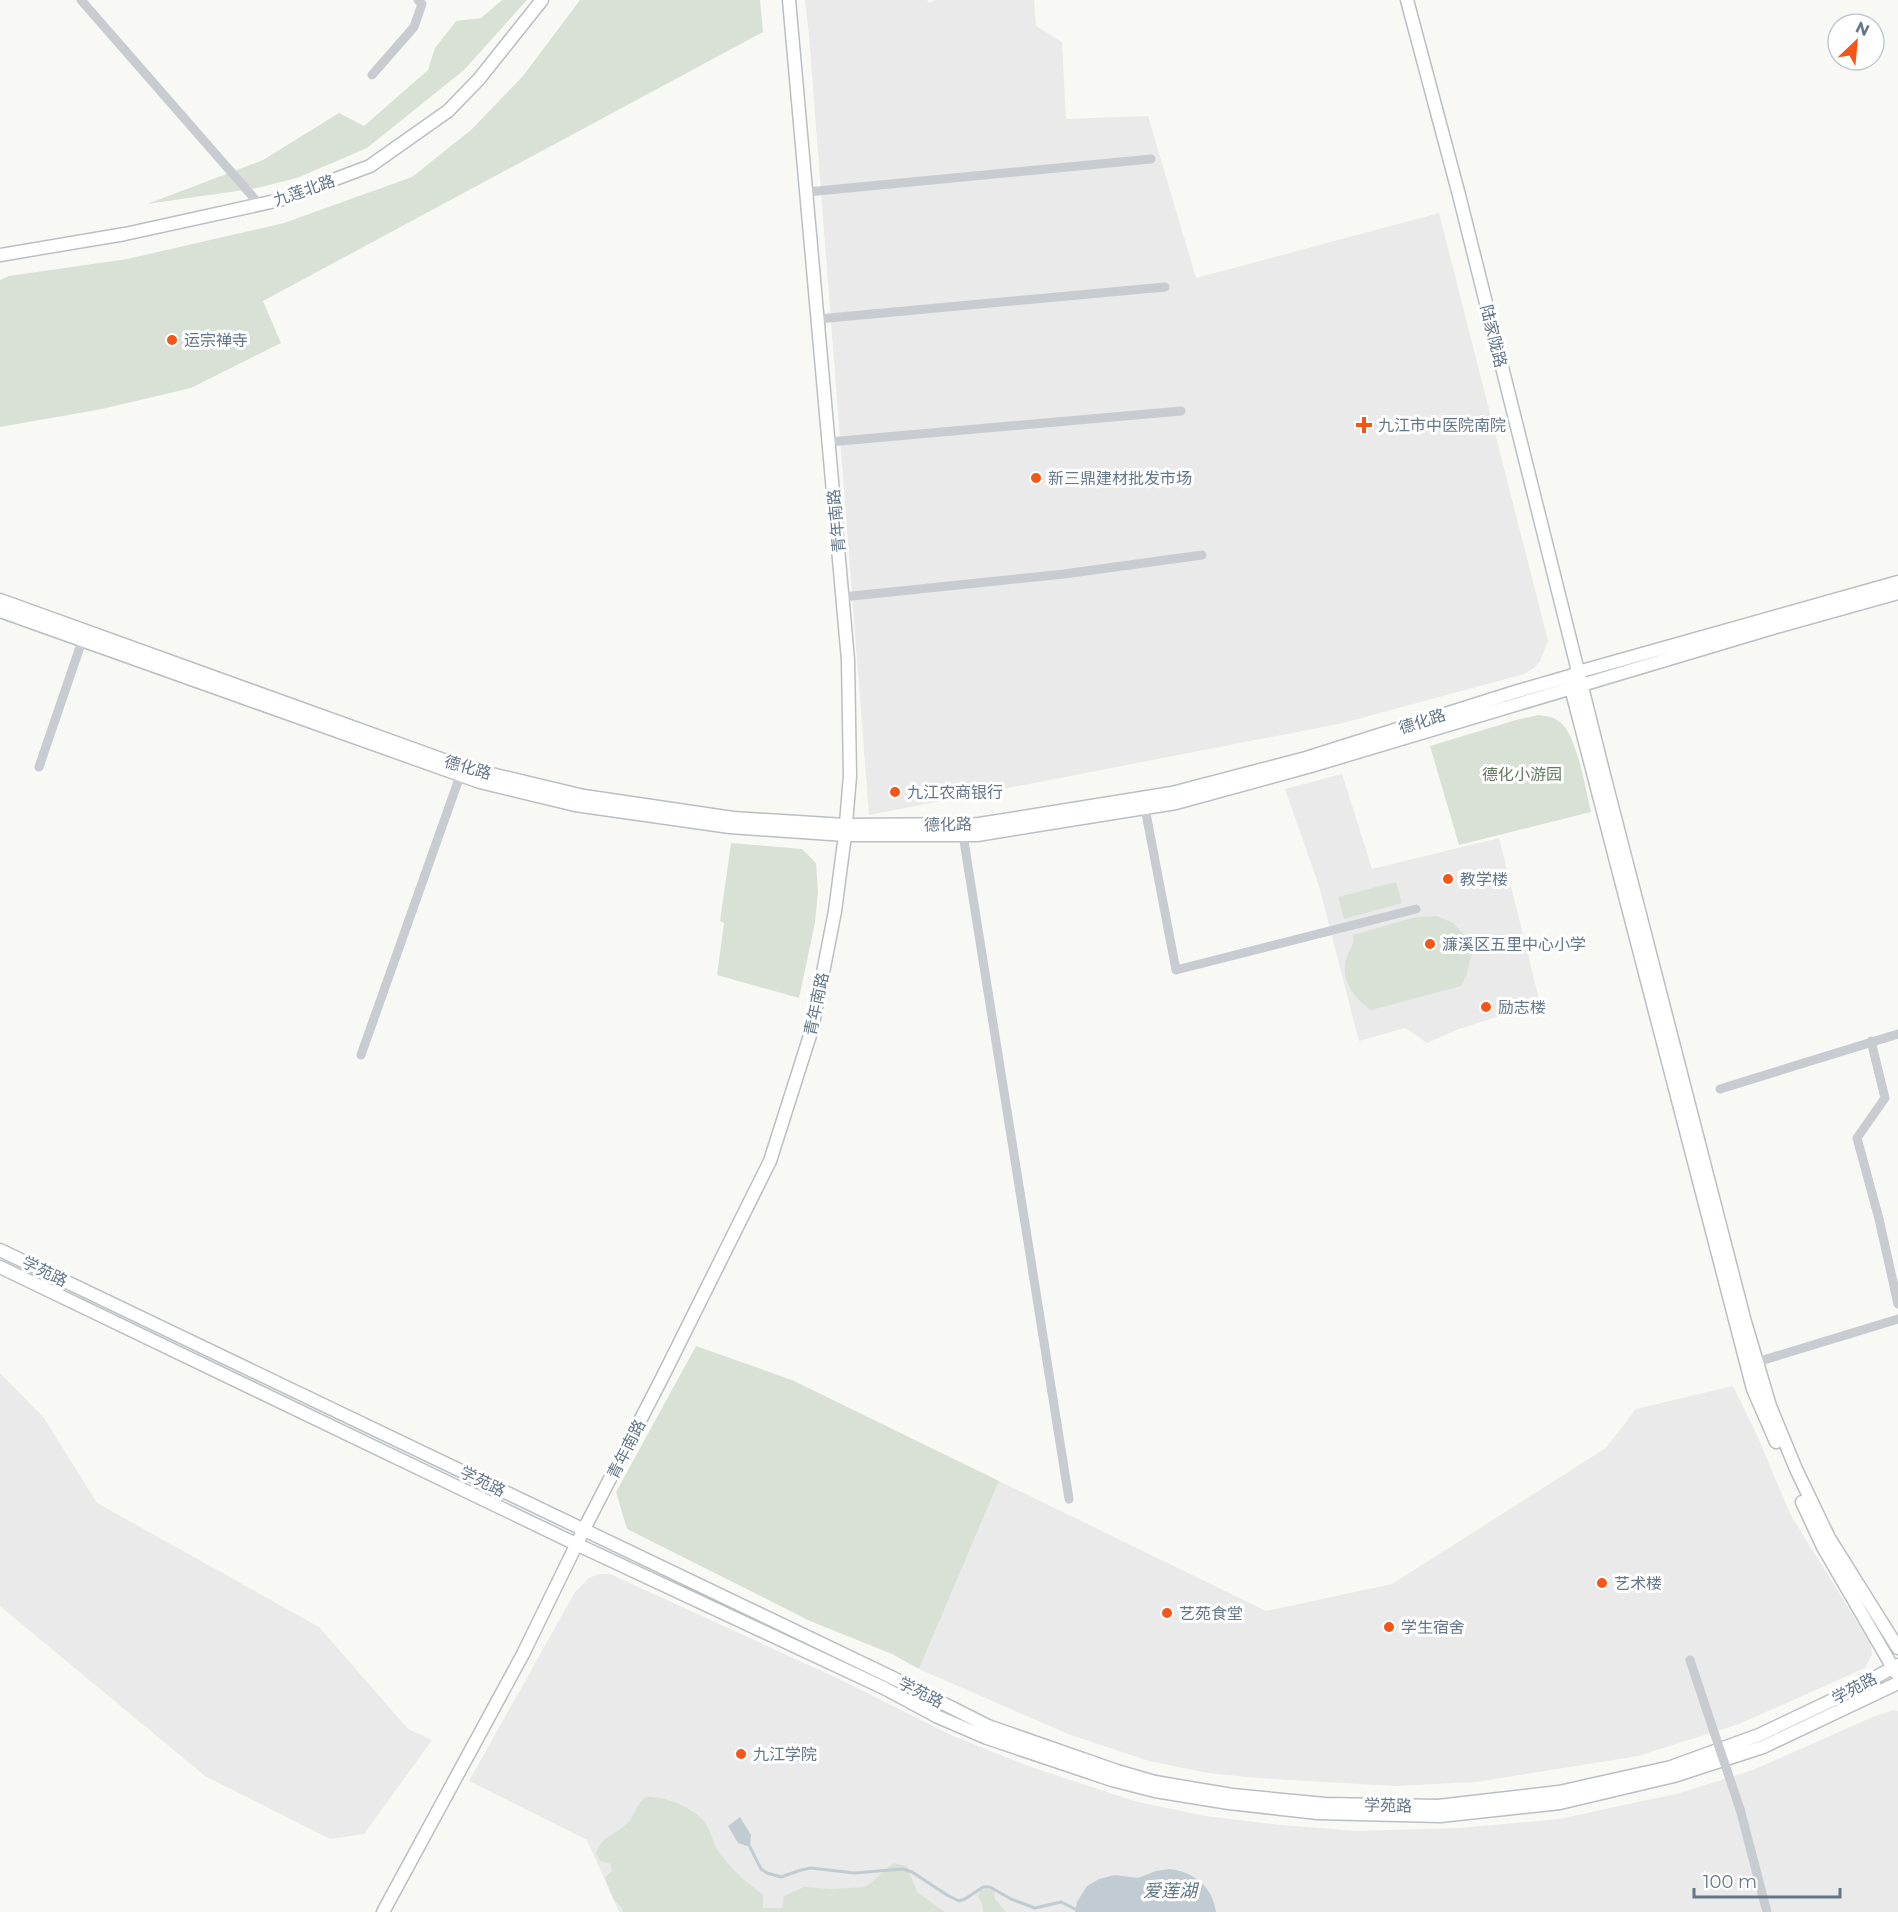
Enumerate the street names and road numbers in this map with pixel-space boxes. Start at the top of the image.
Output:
street label: 九莲北路 [271,171,338,210]
street label: 陆家陇路 [1477,303,1510,369]
street label: 青年南路 [824,488,849,554]
street label: 德化路 [1396,705,1448,738]
street label: 德化路 [442,752,494,783]
street label: 德化路 [924,815,972,834]
street label: 青年南路 [801,971,832,1037]
street label: 学苑路 [19,1252,71,1291]
street label: 青年南路 [603,1416,649,1482]
street label: 学苑路 [457,1462,509,1501]
street label: 学苑路 [1829,1669,1880,1708]
street label: 学苑路 [895,1673,946,1712]
street label: 学苑路 [1364,1796,1412,1815]

